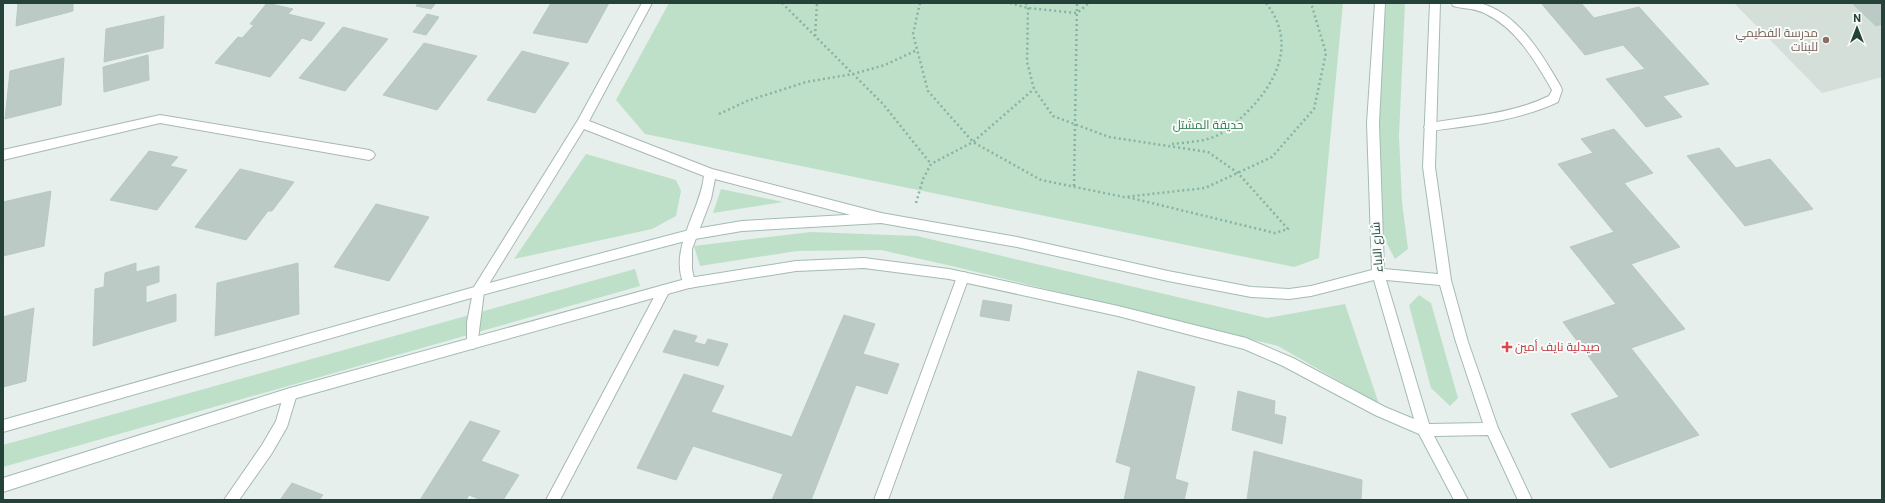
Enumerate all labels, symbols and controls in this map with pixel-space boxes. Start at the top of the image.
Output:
north arrow [1837,8,1877,48]
text: N [1853,12,1861,25]
place label: مدرسة الفطيمي للبنات [1735,26,1818,54]
marker: مدرسة الفطيمي للبنات [1821,35,1831,45]
park label: حديقة المشتل [1173,118,1243,132]
street label: شارع الاباء [1368,221,1387,273]
place label: صيدلية نايف أمين [1515,339,1600,354]
marker: صيدلية نايف أمين [1502,342,1512,352]

